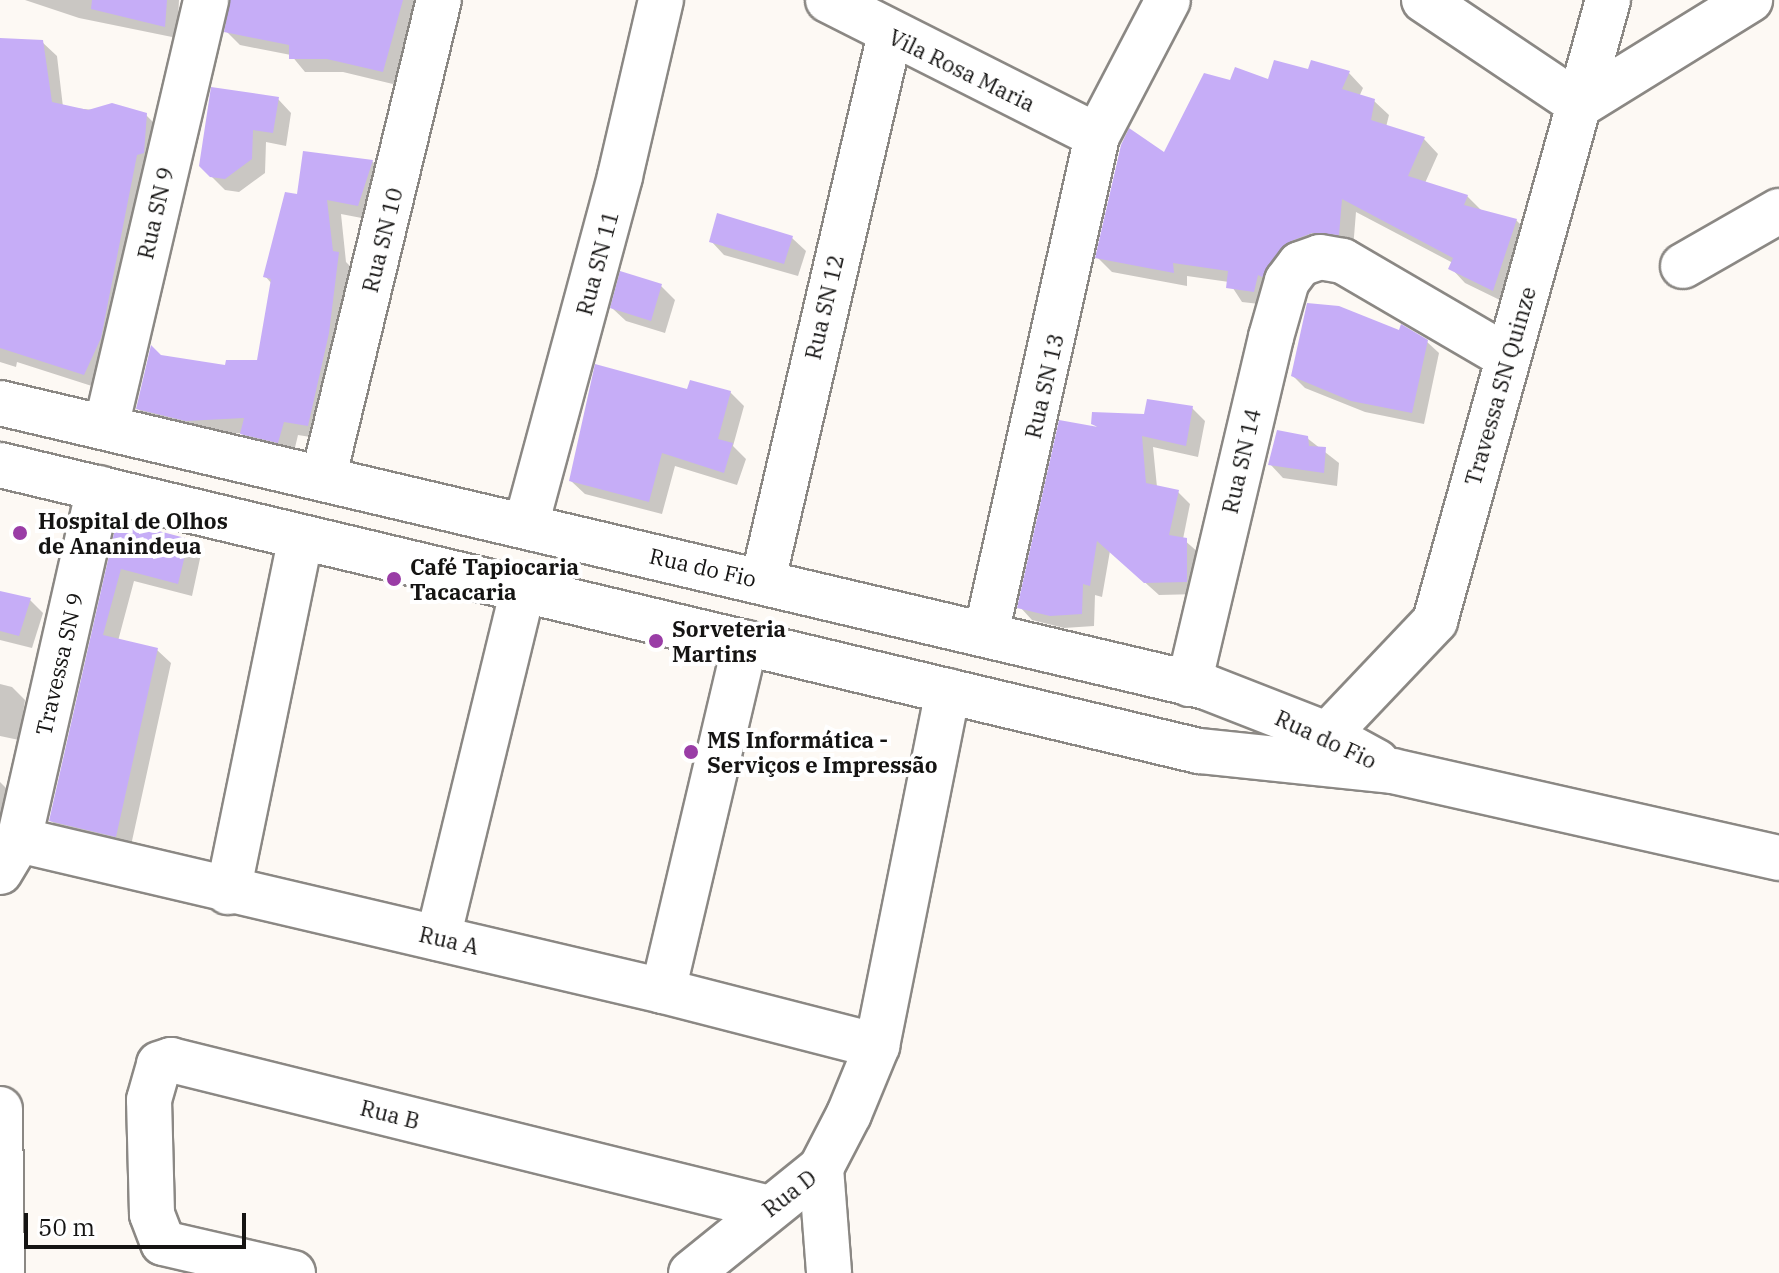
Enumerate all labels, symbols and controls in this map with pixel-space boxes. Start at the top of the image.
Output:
street label: Vila Rosa Maria [885,23,1039,117]
street label: Rua SN 9 [132,164,178,262]
street label: Rua SN 10 [356,185,408,295]
street label: Rua SN 11 [570,208,624,318]
street label: Rua SN 12 [799,252,849,362]
street label: Travessa SN Quinze [1459,284,1541,488]
street label: Rua SN 13 [1019,331,1069,441]
street label: Rua SN 14 [1216,406,1266,516]
place label: Hospital de Olhos de Ananindeua [38,507,228,558]
marker: Hospital de Olhos de Ananindeua [9,522,31,544]
street label: Rua do Fio [647,542,759,592]
place label: Café Tapiocaria Tacacaria [410,553,579,604]
marker: Café Tapiocaria Tacacaria [385,570,403,588]
street label: Travessa SN 9 [30,590,88,738]
place label: Sorveteria Martins [672,615,786,666]
marker: Sorveteria Martins [647,632,665,650]
street label: Rua do Fio [1271,704,1381,774]
place label: MS Informática - Serviços e Impressão [707,726,937,778]
marker: MS Informática - Serviços e Impressão [682,743,700,761]
street label: Rua A [417,920,481,960]
street label: Rua B [358,1094,422,1134]
street label: Rua D [757,1164,821,1222]
scale bar [28,1197,250,1247]
text: 50 m [38,1211,95,1243]

